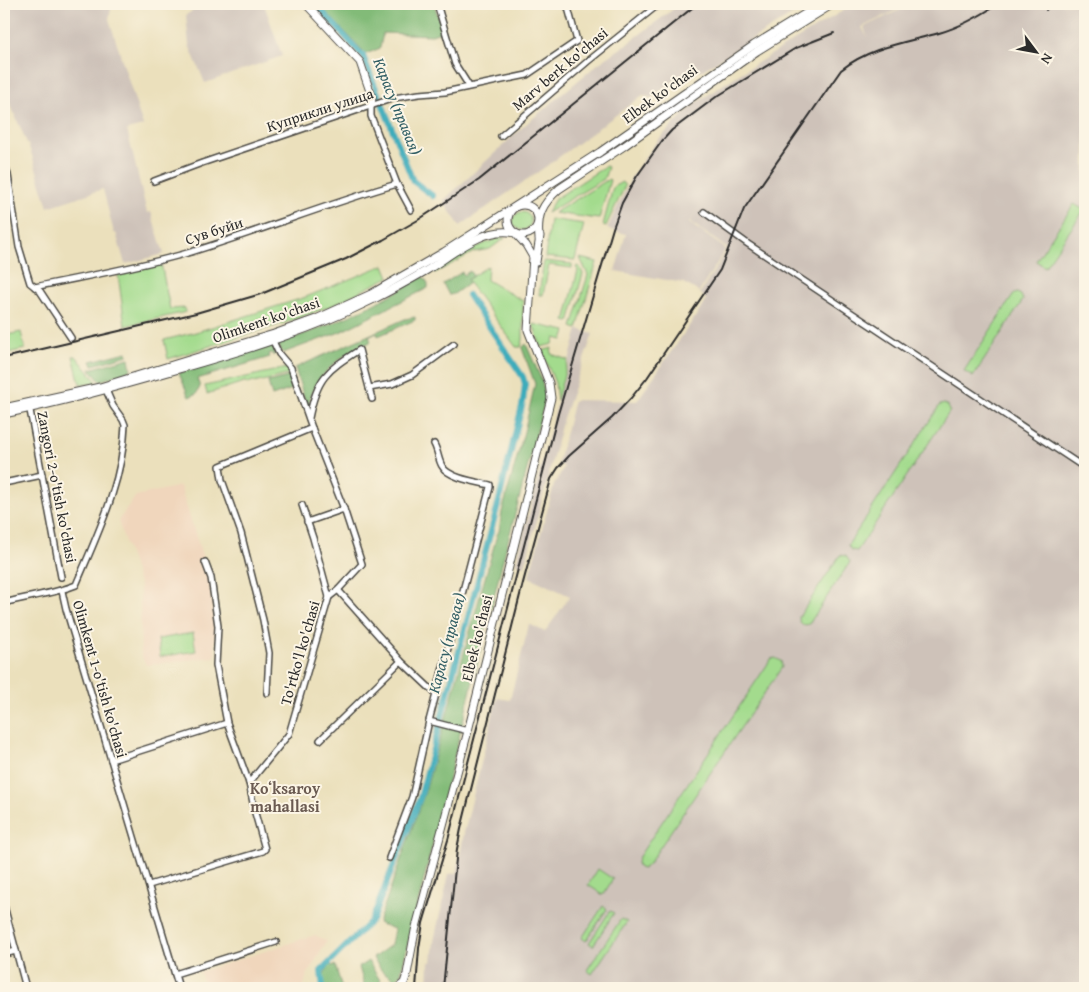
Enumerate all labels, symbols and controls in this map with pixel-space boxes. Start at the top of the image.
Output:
street label: Marv berk ko'chasi [507,22,612,115]
north arrow [1012,28,1062,78]
text: N [1036,50,1058,69]
water label: Карасу (правая) [368,54,429,159]
street label: Elbek ko'chasi [618,59,702,128]
street label: Куприкли улица [264,82,377,137]
street label: Сув буйи [182,211,245,250]
street label: Olimkent ko'chasi [209,291,322,348]
street label: Zangori 2-o'tish ko'chasi [32,409,83,565]
water label: Карасу (правая) [421,590,471,696]
street label: Elbek ko'chasi [456,592,497,683]
street label: Olimkent 1-o'tish ko'chasi [68,598,133,760]
street label: To'rtko'l ko'chasi [275,598,325,708]
district label: Koʻksaroy mahallasi [250,776,321,818]

